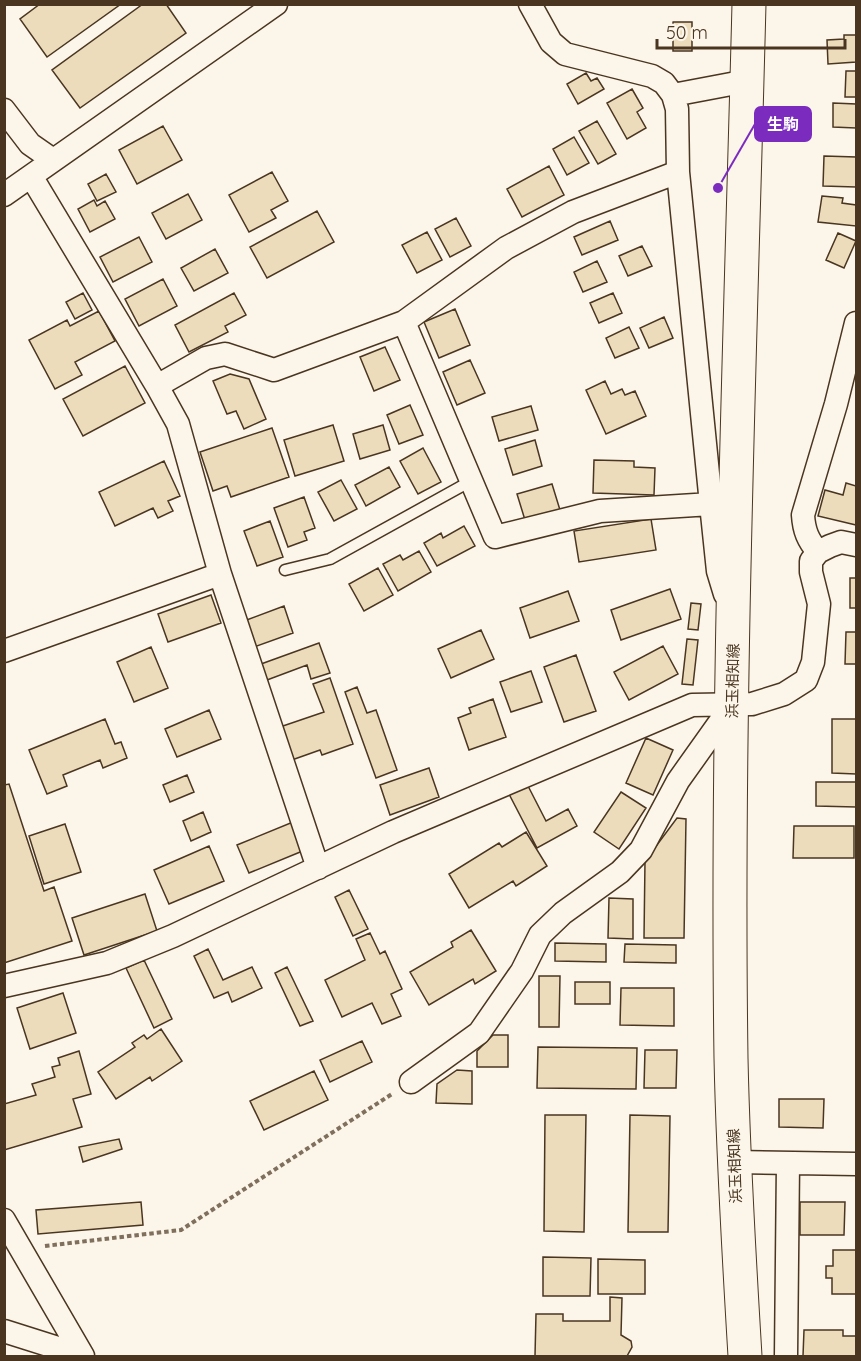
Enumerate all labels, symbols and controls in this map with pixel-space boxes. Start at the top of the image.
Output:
scale bar [657,12,844,50]
text: 50 m [666,21,708,44]
callout: 生駒 [755,107,811,141]
text: 生駒 [767,114,799,134]
street label: 浜玉相知線 [722,643,743,719]
street label: 浜玉相知線 [724,1128,745,1204]

